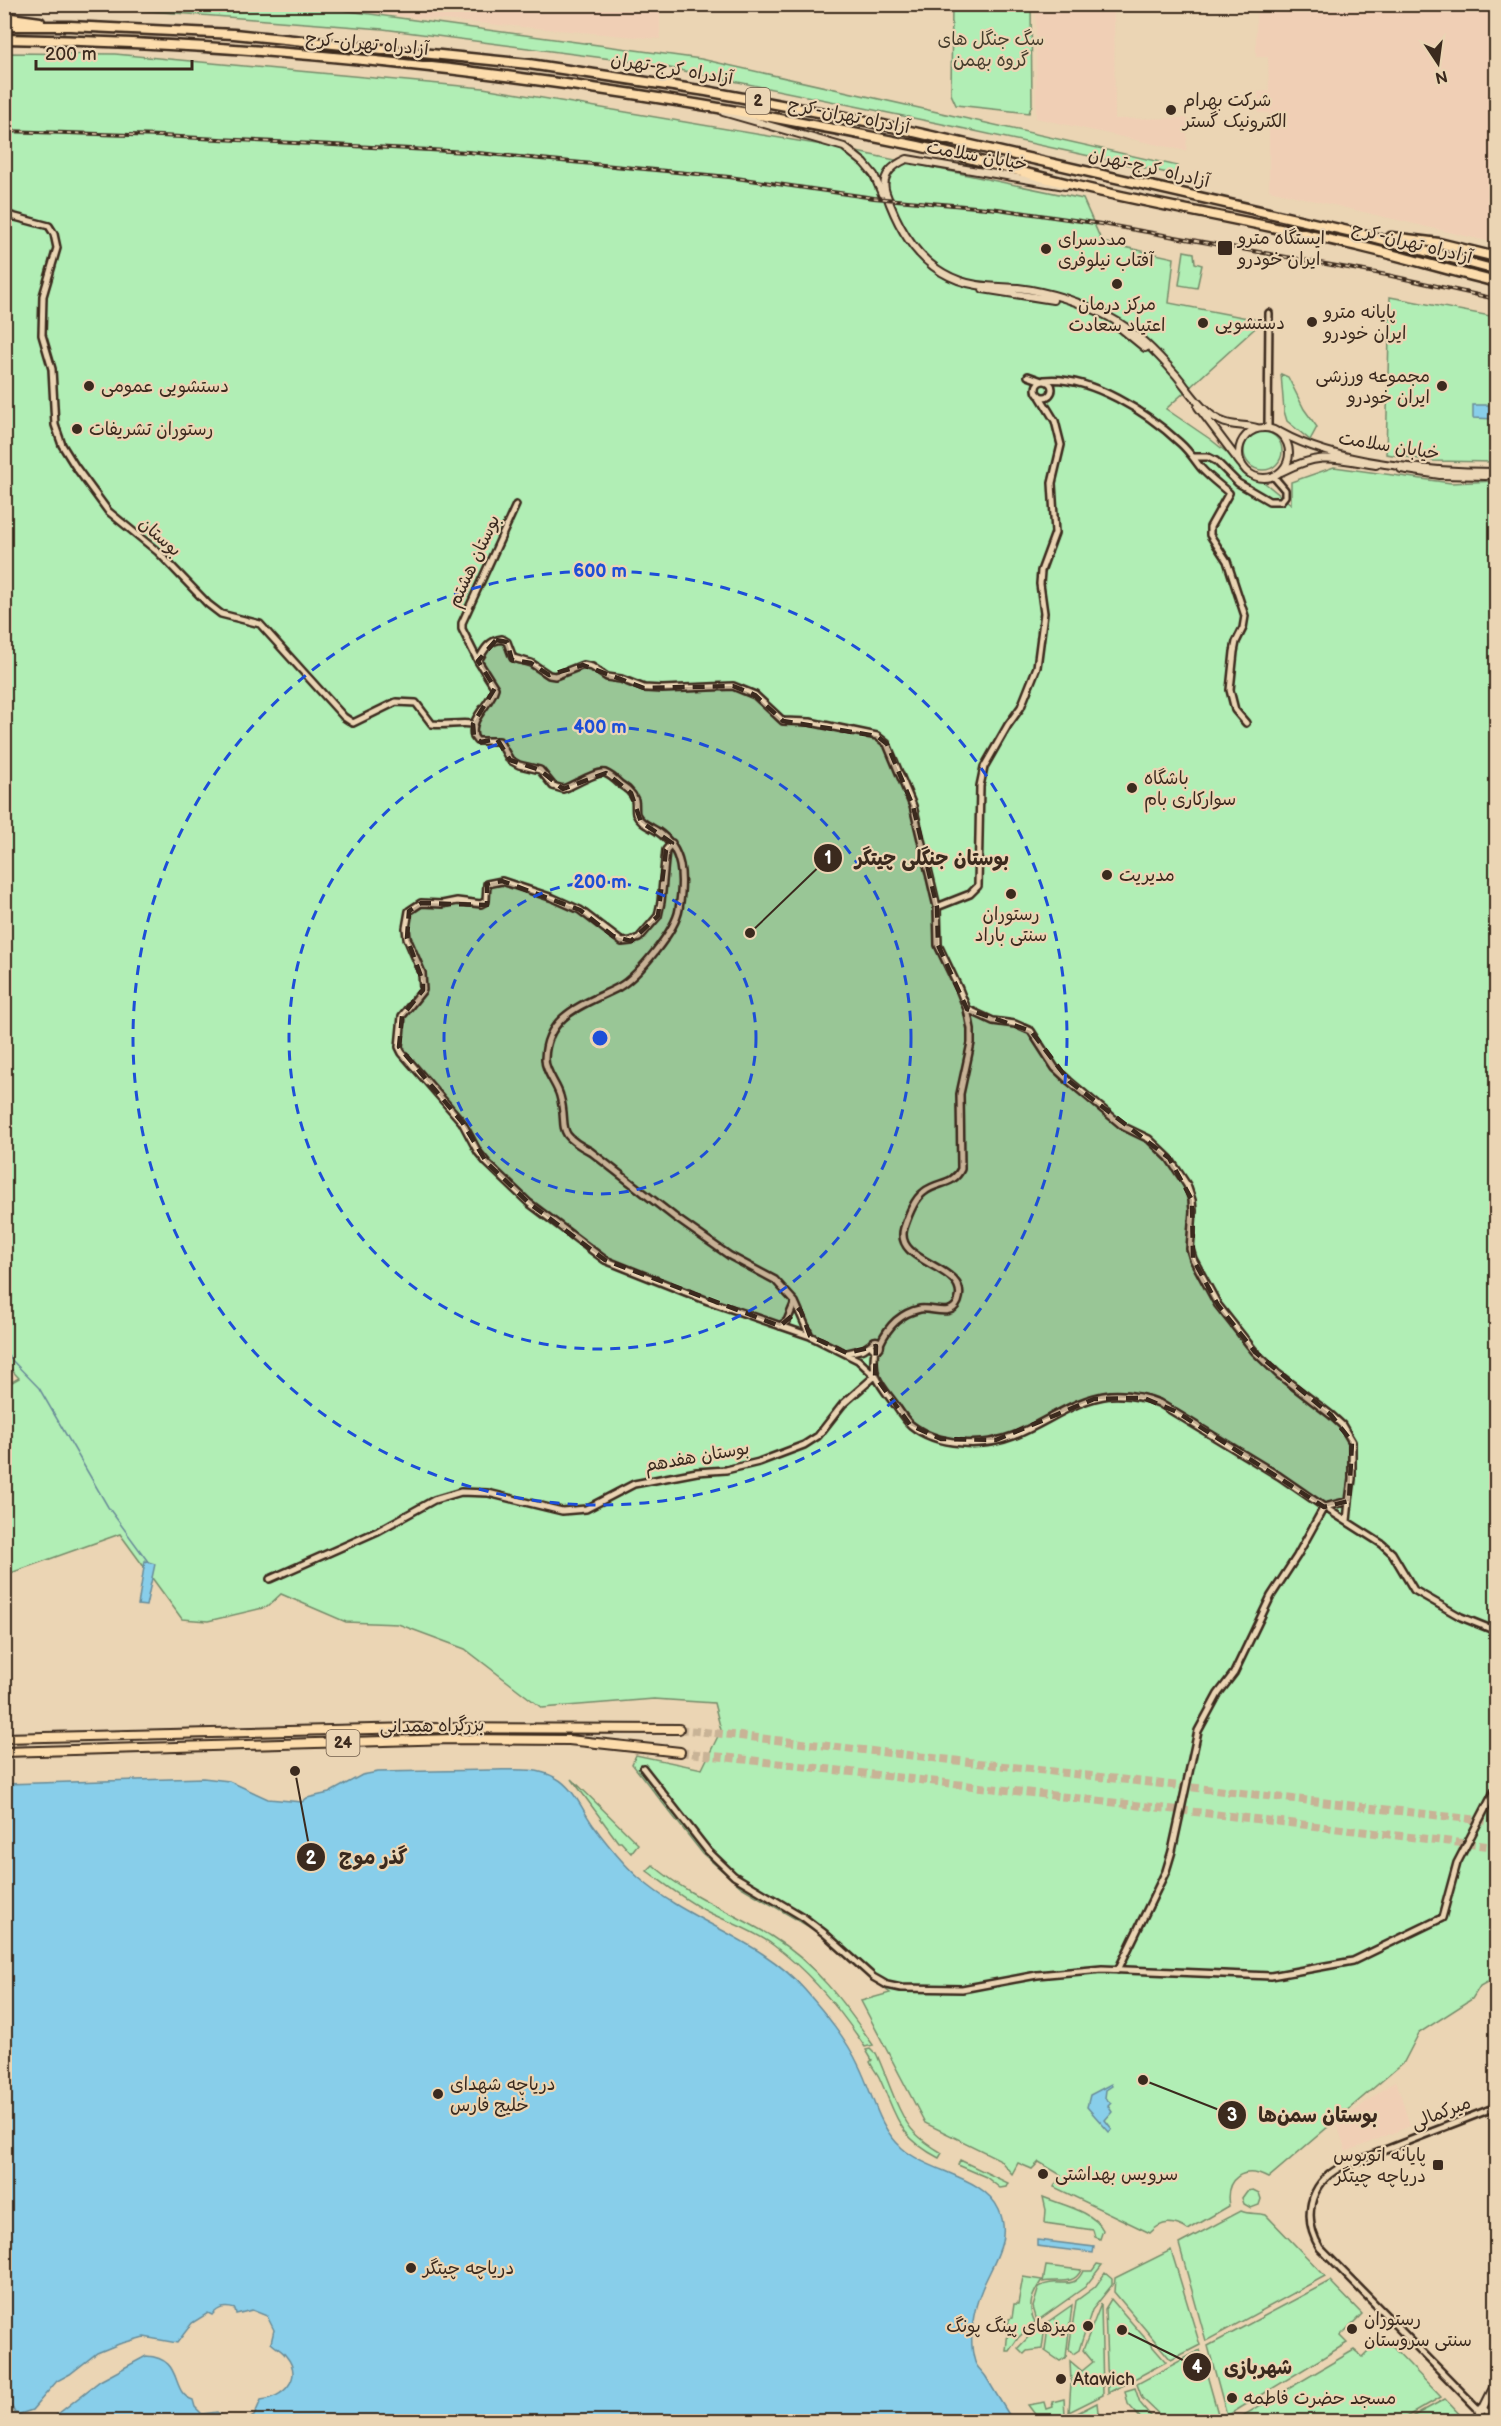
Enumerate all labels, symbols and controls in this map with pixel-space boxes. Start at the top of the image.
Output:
street label: آزادراه تهران-کرج [304,28,431,61]
park label: سگ جنگل های گروه بهمن [938,29,1044,71]
scale bar [36,33,192,71]
north arrow [1408,33,1468,93]
text: 200 m [45,44,97,65]
street label: آزادراه کرج-تهران [609,49,736,90]
text: N [1433,66,1449,87]
road number: 2 [746,88,770,114]
place label: شرکت بهرام الکترونیک گستر [1181,90,1287,132]
street label: آزادراه تهران-کرج [786,94,913,139]
marker: شرکت بهرام الکترونیک گستر [1164,103,1178,117]
street label: خیابان سلامت [925,137,1029,175]
street label: آزادراه کرج-تهران [1086,144,1213,193]
street label: آزادراه تهران-کرج [1349,218,1476,269]
place label: ایستگاه مترو ایران خودرو [1236,228,1325,270]
place label: مددسرای آفتاب نیلوفری [1058,229,1155,272]
marker: ایستگاه مترو ایران خودرو [1216,239,1234,257]
marker: مددسرای آفتاب نیلوفری [1039,242,1053,256]
marker: مرکز درمان اعتیاد سعادت [1110,277,1124,291]
place label: مرکز درمان اعتیاد سعادت [1068,294,1166,336]
place label: پایانه مترو ایران خودرو [1322,302,1407,344]
place label: دستشویی [1215,313,1285,335]
marker: پایانه مترو ایران خودرو [1305,315,1319,329]
marker: دستشویی [1196,316,1210,330]
place label: مجموعه ورزشی ایران خودرو [1315,366,1430,408]
place label: دستشویی عمومی [101,376,229,398]
marker: دستشویی عمومی [82,379,96,393]
marker: مجموعه ورزشی ایران خودرو [1435,379,1449,393]
place label: رستوران تشریفات [89,419,213,441]
marker: رستوران تشریفات [70,422,84,436]
street label: خیابان سلامت [1337,428,1441,464]
street label: بوستان هشتم [443,511,507,612]
street label: بوستان [135,513,185,561]
text: 600 m [573,561,627,582]
text: 400 m [573,717,627,738]
place label: باشگاه سوارکاری بام [1144,768,1236,813]
marker: باشگاه سوارکاری بام [1125,781,1139,795]
callout: بوستان جنگلی چیتگر [813,839,1022,877]
text: بوستان جنگلی چیتگر [853,846,1009,871]
text: 1 [824,848,832,869]
place label: مدیریت [1119,865,1175,886]
marker: مدیریت [1100,868,1114,882]
text: 200 m [573,872,627,893]
marker: رستوران سنتی باراد [1004,887,1018,901]
place label: رستوران سنتی باراد [975,904,1047,946]
centre of rings [590,1028,610,1048]
street label: بوستان هفدهم [643,1437,752,1479]
street label: بزرگراه همدانی [380,1715,484,1737]
road number: 24 [326,1730,360,1756]
callout: گذر موج [296,1838,419,1876]
text: گذر موج [339,1845,407,1870]
text: 2 [306,1848,317,1869]
place label: دریاچه شهدای خلیج فارس [450,2074,556,2117]
marker: دریاچه شهدای خلیج فارس [431,2087,445,2101]
street label: میرکمالی [1408,2092,1474,2134]
callout: بوستان سمن‌ها [1217,2096,1390,2134]
text: بوستان سمن‌ها [1258,2104,1378,2128]
text: 3 [1227,2105,1237,2126]
place label: پایانه اتوبوس دریاچه چیتگر [1333,2145,1426,2188]
marker: پایانه اتوبوس دریاچه چیتگر [1431,2158,1445,2172]
place label: سرویس بهداشتی [1055,2164,1178,2185]
marker: سرویس بهداشتی [1036,2167,1050,2181]
place label: دریاچه چیتگر [421,2258,514,2280]
marker: دریاچه چیتگر [404,2261,418,2275]
place label: رستوران سنتی سروستان [1364,2309,1472,2351]
place label: میزهای پینگ پونگ [946,2316,1076,2338]
marker: میزهای پینگ پونگ [1081,2319,1095,2333]
marker: رستوران سنتی سروستان [1345,2322,1359,2336]
callout: شهربازی [1182,2348,1304,2386]
text: شهربازی [1224,2356,1292,2380]
text: 4 [1192,2357,1203,2378]
place label: Atawich [1073,2369,1135,2390]
marker: Atawich [1054,2372,1068,2386]
place label: مسجد حضرت فاطمه [1244,2388,1396,2409]
marker: مسجد حضرت فاطمه [1225,2391,1239,2405]

